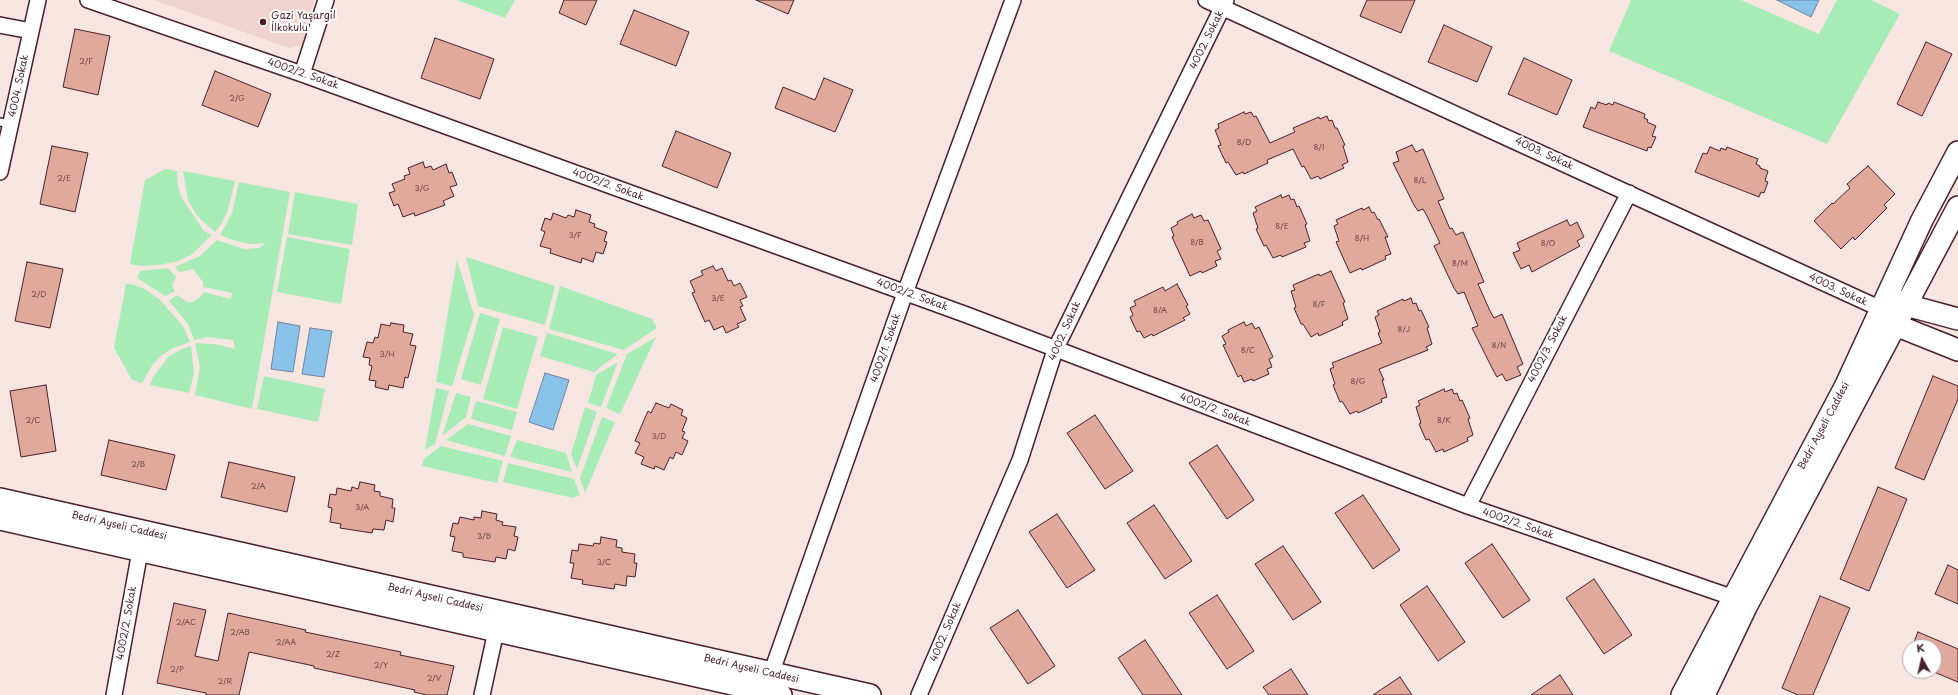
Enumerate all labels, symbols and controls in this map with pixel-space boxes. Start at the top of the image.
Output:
street label: 4002. Sokak [1188,9,1226,71]
place label: Gazi Yaşargil İlkokulu [271,10,335,34]
marker: Gazi Yaşargil İlkokulu [258,17,268,27]
street label: 4004. Sokak [7,54,31,118]
street label: 4002/2. Sokak [266,56,340,92]
house number: 2/F [79,57,93,67]
house number: 2/G [229,94,245,104]
street label: 4003. Sokak [1513,135,1575,173]
house number: 8/D [1237,138,1251,148]
house number: 8/I [1314,143,1324,153]
street label: 4002/2. Sokak [571,167,645,203]
house number: 2/E [57,174,71,184]
house number: 8/L [1414,176,1426,186]
house number: 3/G [414,184,430,194]
house number: 8/E [1275,222,1289,232]
house number: 3/F [568,231,582,241]
house number: 8/H [1355,234,1369,244]
house number: 8/B [1190,238,1204,248]
house number: 8/O [1541,239,1555,249]
house number: 8/M [1452,259,1468,269]
street label: 4003. Sokak [1807,271,1869,309]
street label: 4002/2. Sokak [875,277,949,313]
house number: 2/D [31,290,47,300]
house number: 3/E [711,294,725,304]
street label: 4002. Sokak [1047,299,1083,363]
house number: 8/F [1313,300,1325,310]
house number: 8/A [1153,306,1167,316]
street label: 4002/1. Sokak [869,312,903,384]
street label: 4002/3. Sokak [1526,313,1570,385]
house number: 8/J [1398,325,1410,335]
house number: 8/N [1492,341,1506,351]
house number: 8/C [1241,346,1255,356]
house number: 3/H [380,350,394,360]
house number: 8/G [1351,377,1365,387]
street label: Bedri Ayseli Caddesi [1796,380,1852,472]
street label: 4002/2. Sokak [1178,391,1252,429]
house number: 2/C [26,416,40,426]
house number: 8/K [1437,416,1451,426]
house number: 3/D [652,432,666,442]
house number: 2/B [131,460,145,470]
house number: 2/A [251,482,265,492]
house number: 3/A [355,503,369,513]
street label: 4002/2. Sokak [1481,506,1555,542]
street label: Bedri Ayseli Caddesi [70,509,168,543]
house number: 3/B [477,532,491,542]
house number: 3/C [597,558,611,568]
street label: Bedri Ayseli Caddesi [386,581,484,615]
street label: 4002/2. Sokak [115,585,139,661]
street label: 4002. Sokak [928,600,964,664]
house number: 2/AC [176,618,196,628]
house number: 2/AB [230,628,250,638]
house number: 2/AA [276,638,296,648]
north arrow [1902,639,1942,679]
text: K [1915,639,1926,657]
house number: 2/Z [326,650,340,660]
street label: Bedri Ayseli Caddesi [702,652,800,686]
house number: 2/Y [374,661,388,671]
house number: 2/P [170,665,184,675]
house number: 2/V [427,674,441,684]
house number: 2/R [218,677,232,687]

